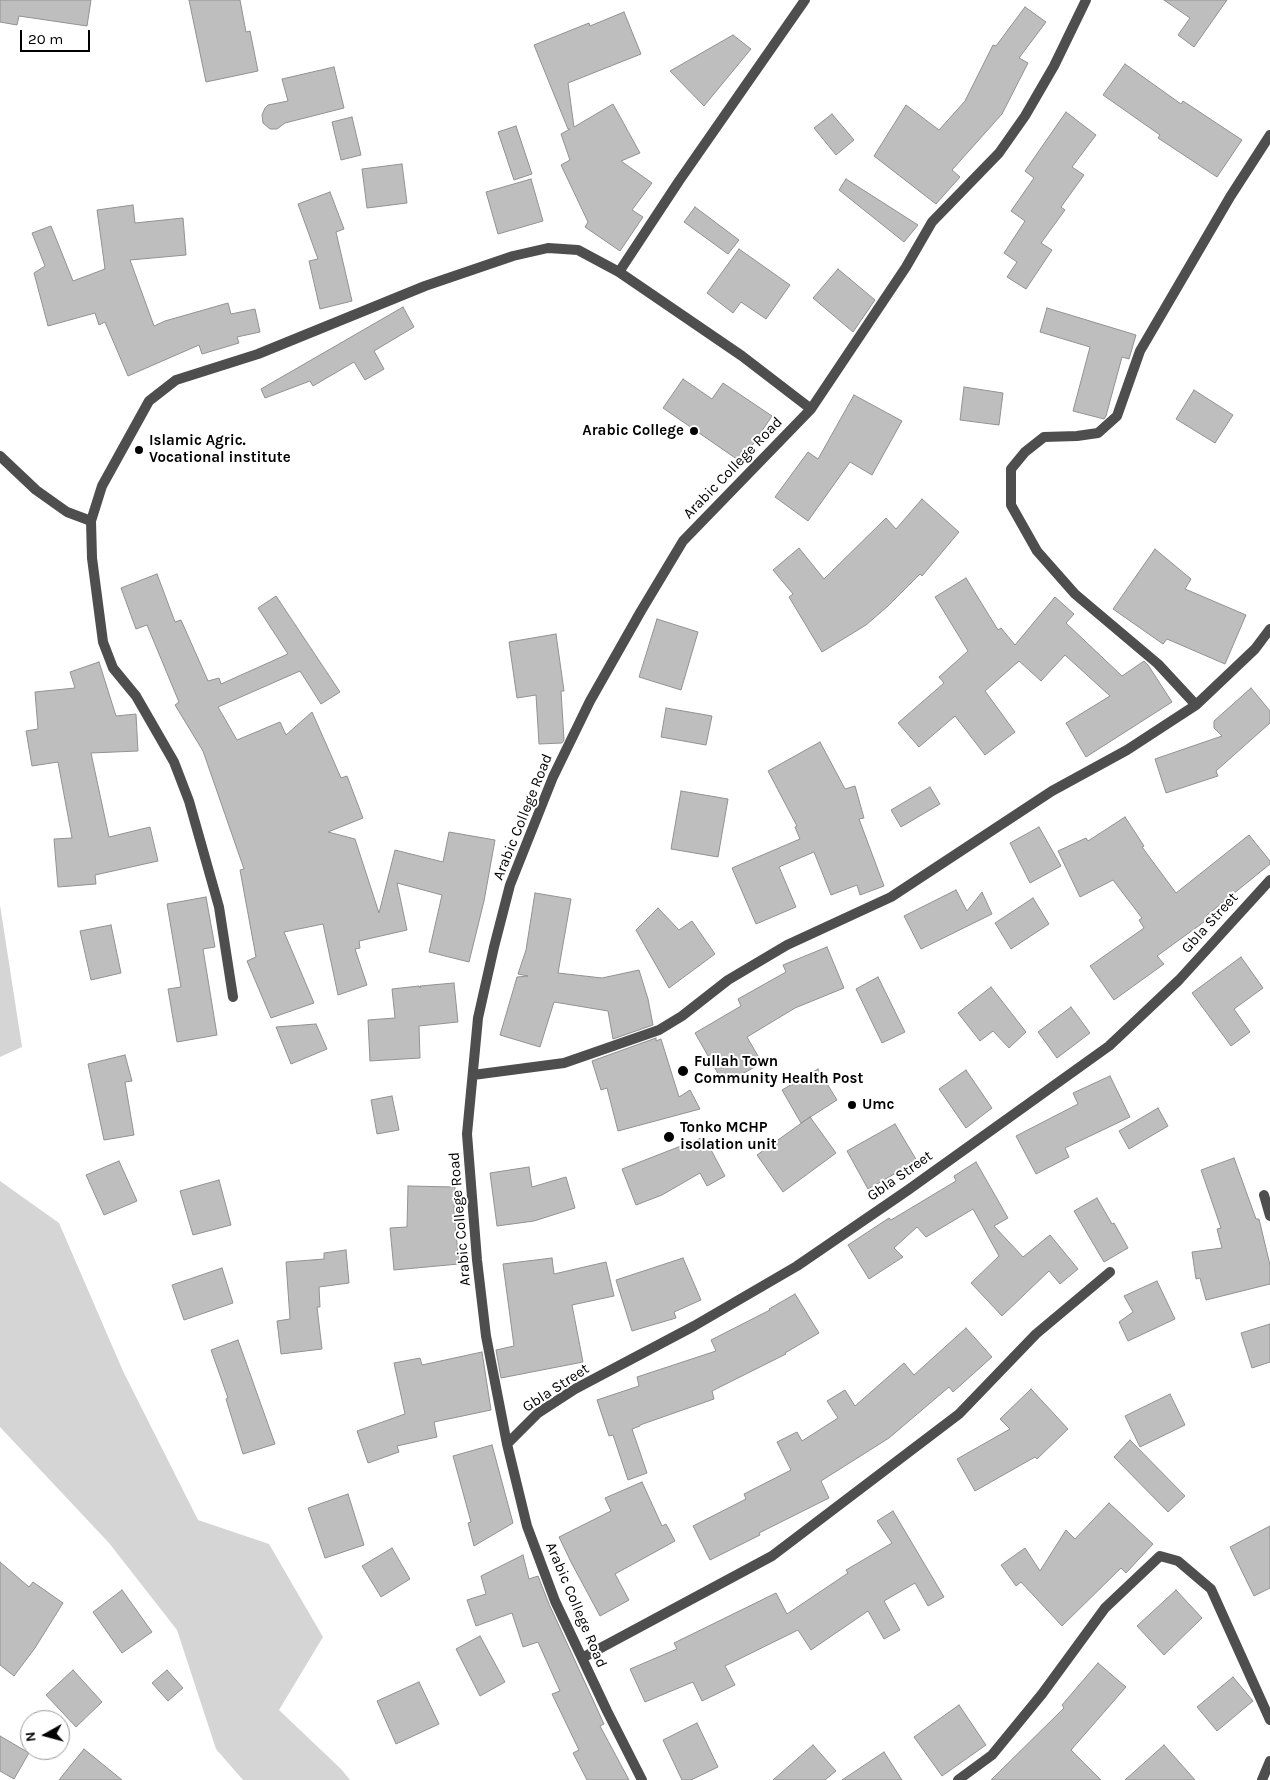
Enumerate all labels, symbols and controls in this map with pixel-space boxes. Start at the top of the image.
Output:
scale bar [22,20,92,52]
text: 20 m [28,30,63,48]
street label: Arabic College Road [680,413,786,523]
place label: Arabic College [582,422,684,440]
marker: Arabic College [688,425,700,437]
place label: Islamic Agric. Vocational institute [149,432,291,467]
marker: Islamic Agric. Vocational institute [133,444,145,456]
street label: Arabic College Road [489,751,557,883]
street label: Gbla Street [1178,889,1242,957]
place label: Fullah Town Community Health Post [694,1053,863,1088]
marker: Fullah Town Community Health Post [676,1064,690,1078]
place label: Umc [862,1096,895,1114]
marker: Umc [846,1099,858,1111]
place label: Tonko MCHP isolation unit [680,1119,777,1154]
marker: Tonko MCHP isolation unit [662,1130,676,1144]
street label: Gbla Street [864,1147,936,1205]
street label: Arabic College Road [445,1151,475,1287]
street label: Gbla Street [519,1360,593,1416]
street label: Arabic College Road [541,1539,611,1671]
north arrow [20,1710,70,1760]
text: N [22,1731,40,1743]

